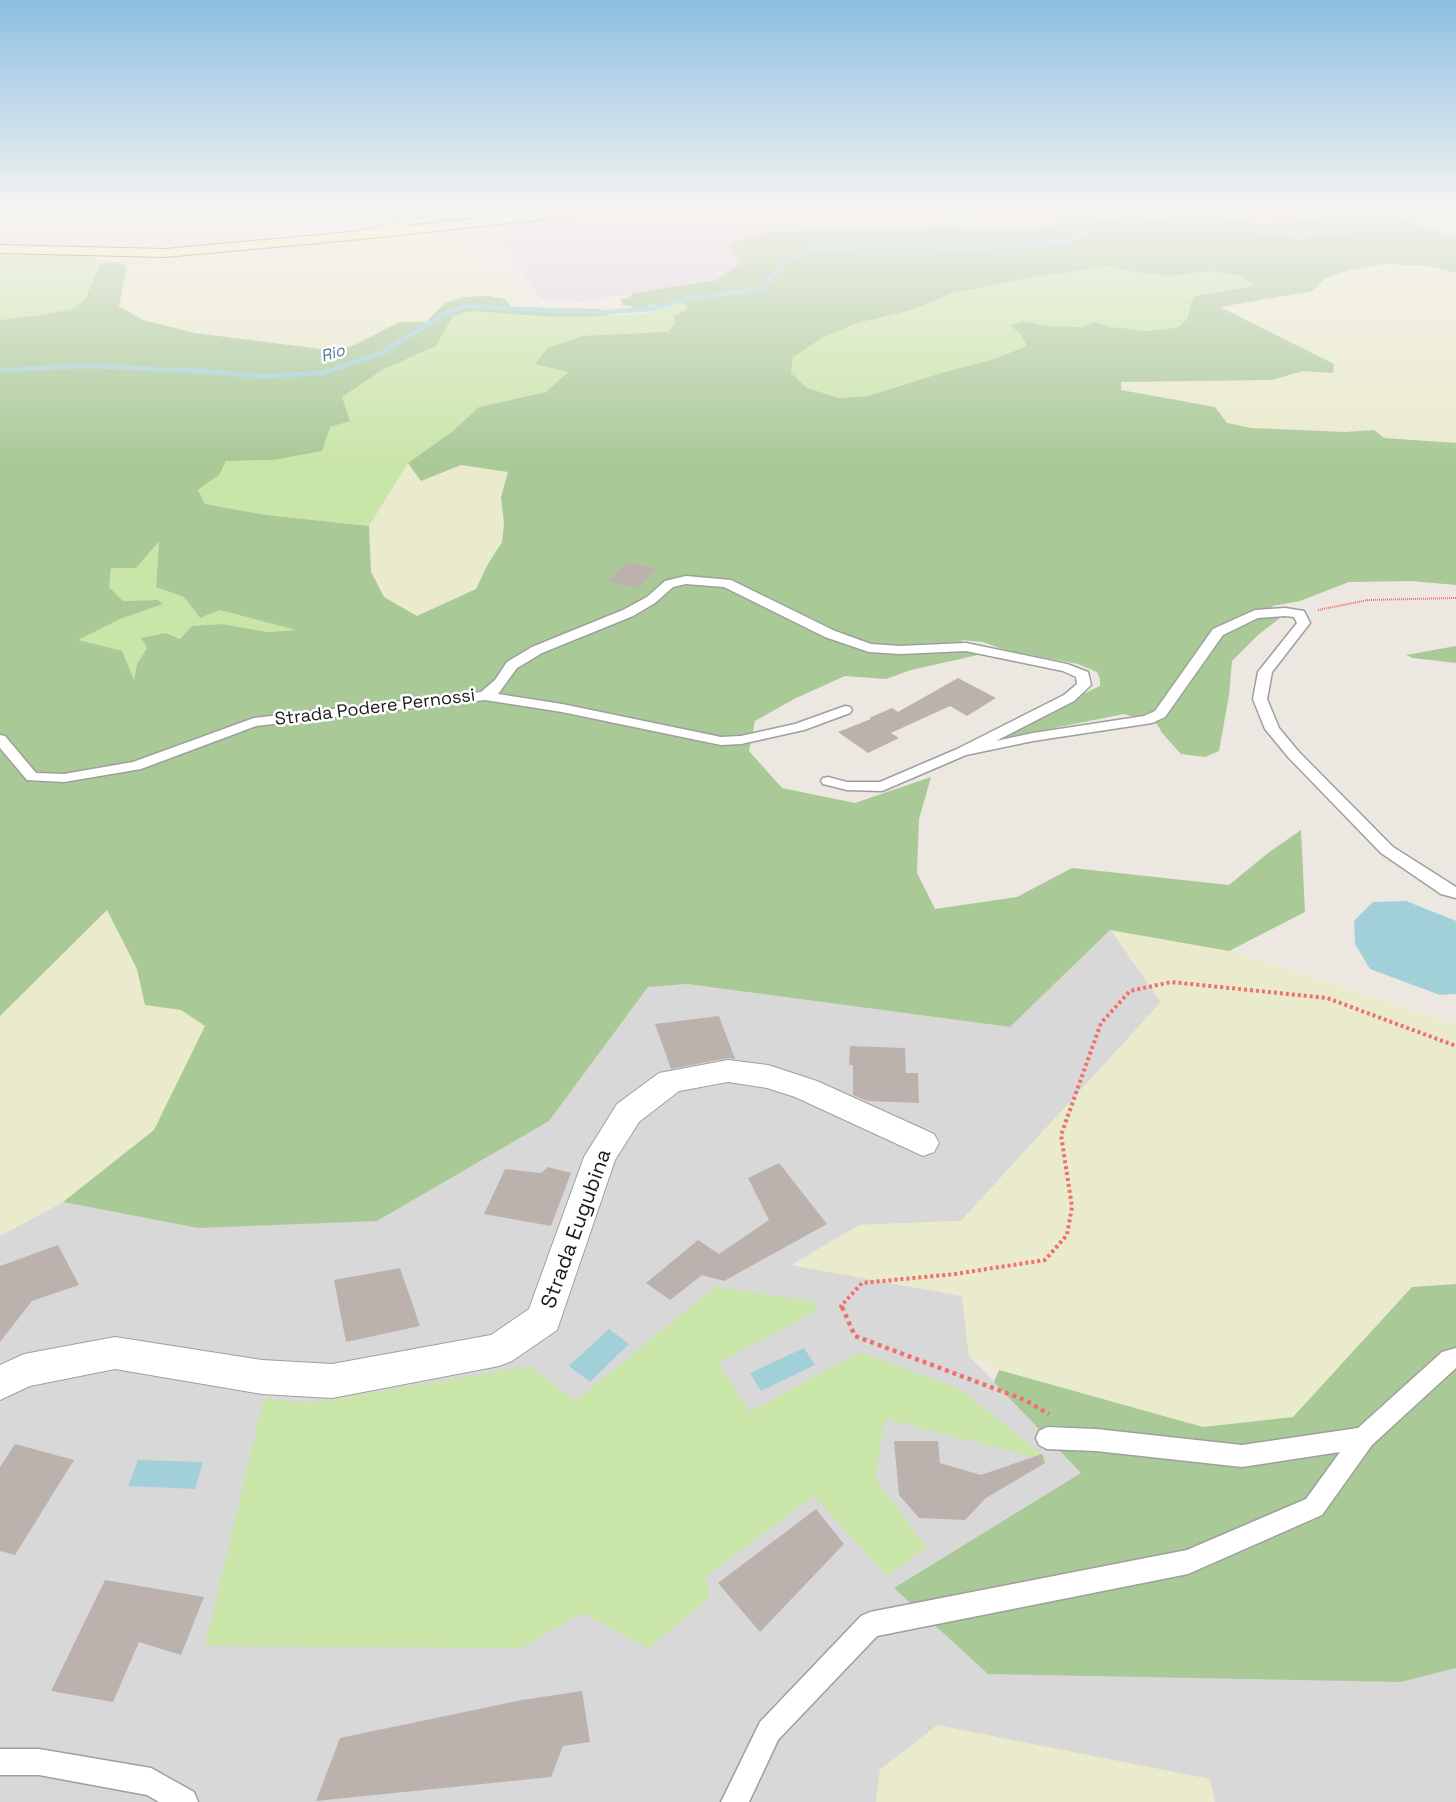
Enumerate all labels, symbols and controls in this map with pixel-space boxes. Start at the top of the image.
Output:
water label: Rio [319,341,347,367]
street label: Strada Podere Pernossi [274,685,476,731]
street label: Strada Eugubina [537,1146,617,1312]

